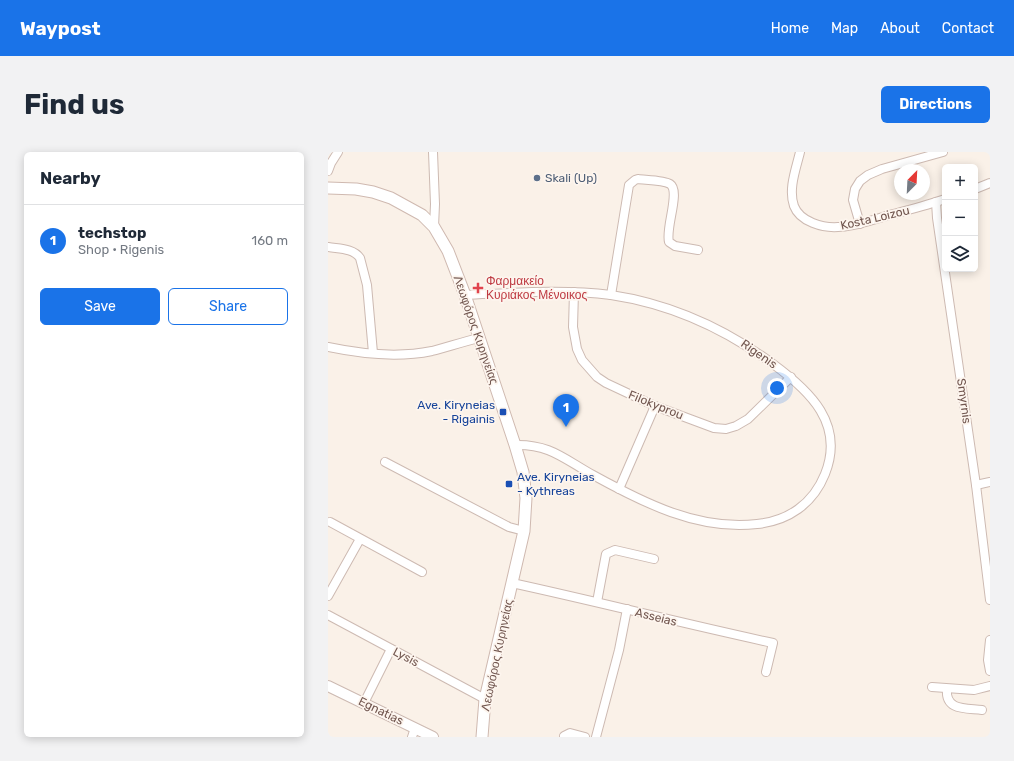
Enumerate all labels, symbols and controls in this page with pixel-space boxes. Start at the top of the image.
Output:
text: Waypost [20,17,101,40]
text: Home [771,20,809,37]
text: Map [831,20,858,37]
text: About [880,20,920,37]
text: Contact [942,20,994,37]
button: Directions [881,86,990,123]
text: Find us [24,88,124,121]
north arrow [894,164,930,200]
map controls [942,164,978,272]
button: + [942,164,978,200]
text: Nearby [40,168,101,188]
place label: Skali (Up) [545,171,597,185]
marker: Skali (Up) [532,173,542,183]
button: − [942,200,978,236]
street label: Kosta Loizou [839,203,911,233]
text: techstop [78,224,146,242]
text: 1 [50,233,56,248]
text: 160 m [252,233,288,248]
button: layers [942,236,978,272]
text: Shop · Rigenis [78,242,164,257]
street label: Λεωφόρος Κυρηνείας [451,274,501,386]
place label: Φαρμακείο Κυριάκος Μένοικος [486,274,587,302]
marker: Φαρμακείο Κυριάκος Μένοικος [473,283,483,293]
button: Save [40,288,160,325]
button: Share [168,288,288,325]
street label: Rigenis [738,337,780,371]
your location [767,378,787,398]
street label: Smyrnis [954,378,974,424]
street label: Filokyprou [626,388,686,422]
pin: 1 [553,394,579,427]
place label: Ave. Kiryneias - Rigainis [417,398,495,426]
marker: Ave. Kiryneias - Rigainis [498,407,508,417]
place label: Ave. Kiryneias - Kythreas [517,470,595,498]
marker: Ave. Kiryneias - Kythreas [504,479,514,489]
street label: Λεωφόρος Κυρηνείας [478,597,516,712]
street label: Asseias [634,605,678,629]
street label: Lysis [391,644,421,670]
street label: Egnatias [356,694,406,728]

